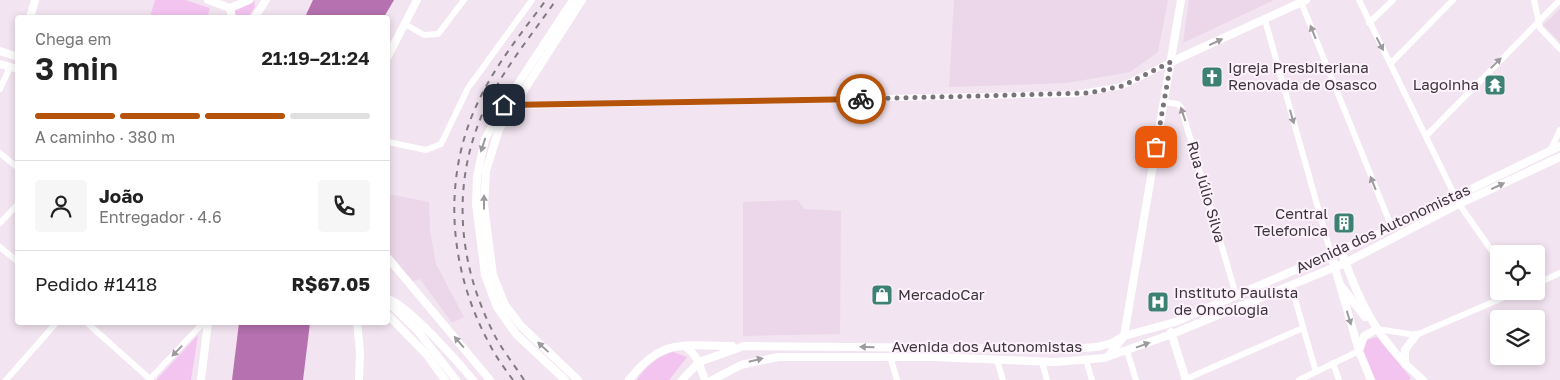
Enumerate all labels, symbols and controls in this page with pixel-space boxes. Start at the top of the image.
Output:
one-way arrow [1309,25,1317,39]
text: Chega em [35,29,111,49]
one-way arrow [1376,36,1384,51]
one-way arrow [1209,38,1223,46]
text: 21:19–21:24 [261,46,370,69]
text: 3 min [35,49,118,87]
place label: Igreja Presbiteriana Renovada de Osasco [1228,58,1377,93]
one-way arrow [1490,58,1502,70]
church icon: Igreja Presbiteriana Renovada de Osasco [1200,65,1224,89]
temple icon: Lagoinha [1483,73,1507,97]
courier [836,74,886,124]
place label: Lagoinha [1413,75,1479,93]
pin [483,84,525,126]
icon: bike [847,85,875,113]
icon: home [490,91,518,119]
one-way arrow [1179,106,1187,121]
one-way arrow [1289,110,1297,125]
pin [1135,126,1177,168]
text: A caminho · 380 m [35,127,175,147]
icon: bag [1142,133,1170,161]
one-way arrow [479,138,487,153]
street label: Rua Júlio Silva [1184,139,1230,245]
one-way arrow [1369,176,1377,190]
button: person [35,180,87,232]
button: phone [318,180,370,232]
street label: Avenida dos Autonomistas [1293,180,1473,276]
one-way arrow [1491,182,1505,190]
text: João [99,184,144,207]
one-way arrow [480,194,488,210]
place label: Central Telefonica [1254,204,1328,239]
text: Entregador · 4.6 [99,207,222,227]
building icon: Central Telefonica [1332,211,1356,235]
map controls [1490,245,1545,365]
button: locate [1490,245,1545,300]
text: Pedido #1418 [35,272,157,295]
text: R$67.05 [292,272,370,295]
shop icon: MercadoCar [870,283,894,307]
place label: Instituto Paulista de Oncologia [1174,283,1298,318]
place label: MercadoCar [898,285,985,303]
hospital icon: Instituto Paulista de Oncologia [1146,290,1170,314]
button: layers [1490,310,1545,365]
one-way arrow [1346,311,1354,326]
one-way arrow [453,336,464,349]
street label: Avenida dos Autonomistas [892,337,1082,355]
one-way arrow [537,341,549,353]
one-way arrow [1136,341,1151,349]
one-way arrow [859,342,875,350]
one-way arrow [171,345,183,357]
one-way arrow [748,356,763,364]

